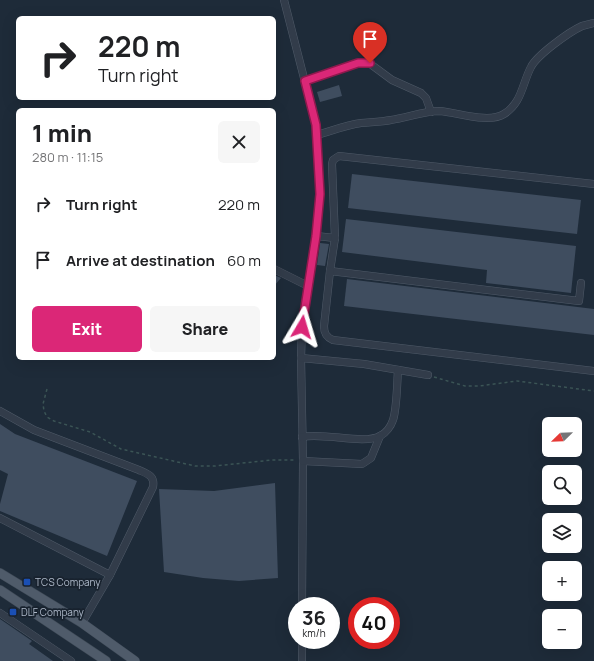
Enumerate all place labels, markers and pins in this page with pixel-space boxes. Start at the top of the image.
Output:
pin [353,22,387,63]
place label: TCS Company [35,575,101,589]
marker: TCS Company [22,577,32,587]
place label: DLF Company [21,605,85,619]
marker: DLF Company [8,607,18,617]

